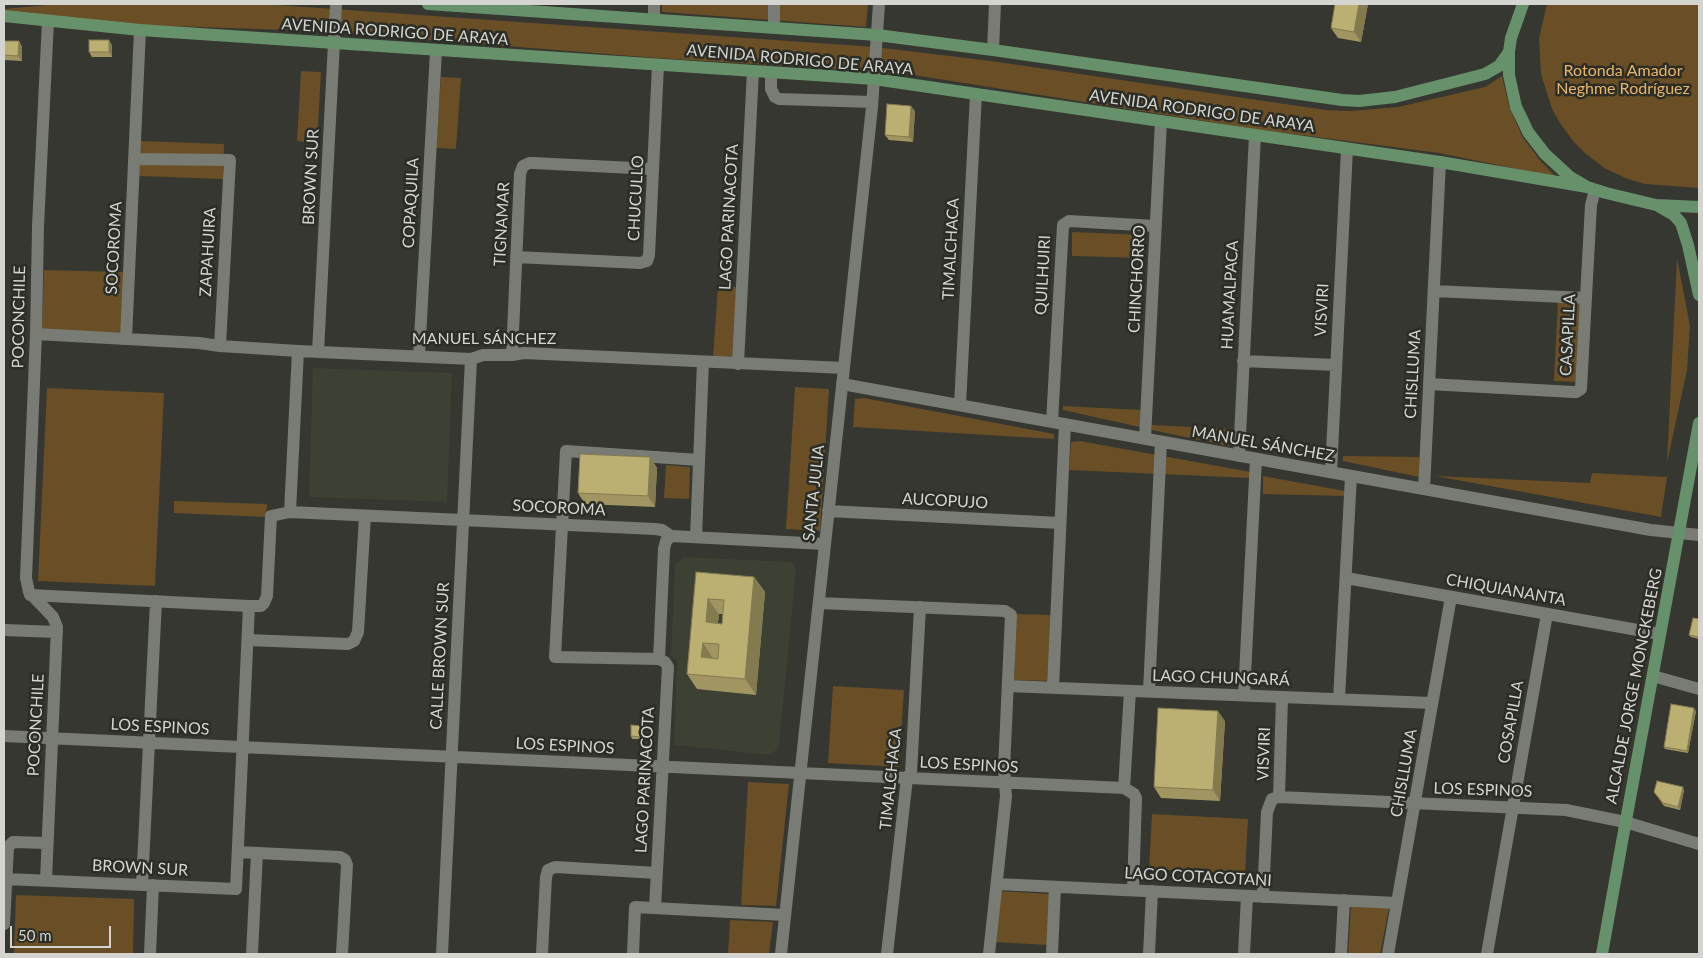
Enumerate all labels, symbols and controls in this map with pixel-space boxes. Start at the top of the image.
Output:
street label: AVENIDA RODRIGO DE ARAYA [281,14,509,50]
street label: AVENIDA RODRIGO DE ARAYA [686,41,914,79]
park label: Rotonda Amador Neghme Rodríguez [1556,61,1690,99]
street label: AVENIDA RODRIGO DE ARAYA [1088,86,1316,136]
street label: BROWN SUR [299,128,323,226]
street label: LAGO PARINACOTA [716,144,742,290]
street label: CHUCULLO [624,155,648,241]
street label: COPAQUILA [399,157,423,249]
street label: TIGNAMAR [490,181,514,267]
street label: TIMALCHACA [939,197,963,301]
street label: SOCOROMA [102,201,126,295]
street label: ZAPAHUIRA [196,207,220,297]
street label: CHINCHORRO [1125,225,1149,333]
street label: QUILHUIRI [1031,234,1055,316]
street label: HUAMALPACA [1218,240,1242,350]
street label: POCONCHILE [9,265,29,369]
street label: VISVIRI [1311,283,1333,337]
street label: CASAPILLA [1556,293,1580,377]
street label: MANUEL SÁNCHEZ [412,329,556,349]
street label: CHISLLUMA [1401,329,1425,419]
street label: MANUEL SÁNCHEZ [1190,422,1336,466]
street label: SANTA JULIA [799,444,829,542]
street label: AUCOPUJO [902,489,988,513]
street label: SOCOROMA [512,496,606,520]
street label: ALCALDE JORGE MONCKEBERG [1602,566,1666,806]
street label: CHIQUIANANTA [1444,570,1568,610]
street label: CALLE BROWN SUR [427,582,453,730]
street label: LAGO CHUNGARÁ [1152,666,1290,690]
street label: POCONCHILE [24,673,48,777]
street label: COSAPILLA [1494,679,1528,765]
street label: LAGO PARINACOTA [632,707,658,853]
street label: LOS ESPINOS [110,715,210,739]
street label: TIMALCHACA [876,727,906,831]
street label: VISVIRI [1253,727,1275,781]
street label: CHISLLUMA [1387,727,1421,819]
street label: LOS ESPINOS [515,734,615,758]
street label: LOS ESPINOS [919,753,1019,777]
street label: LOS ESPINOS [1433,779,1533,801]
street label: BROWN SUR [91,856,189,880]
street label: LAGO COTACOTANI [1124,864,1272,890]
scale bar [12,916,114,948]
text: 50 m [18,926,52,944]

